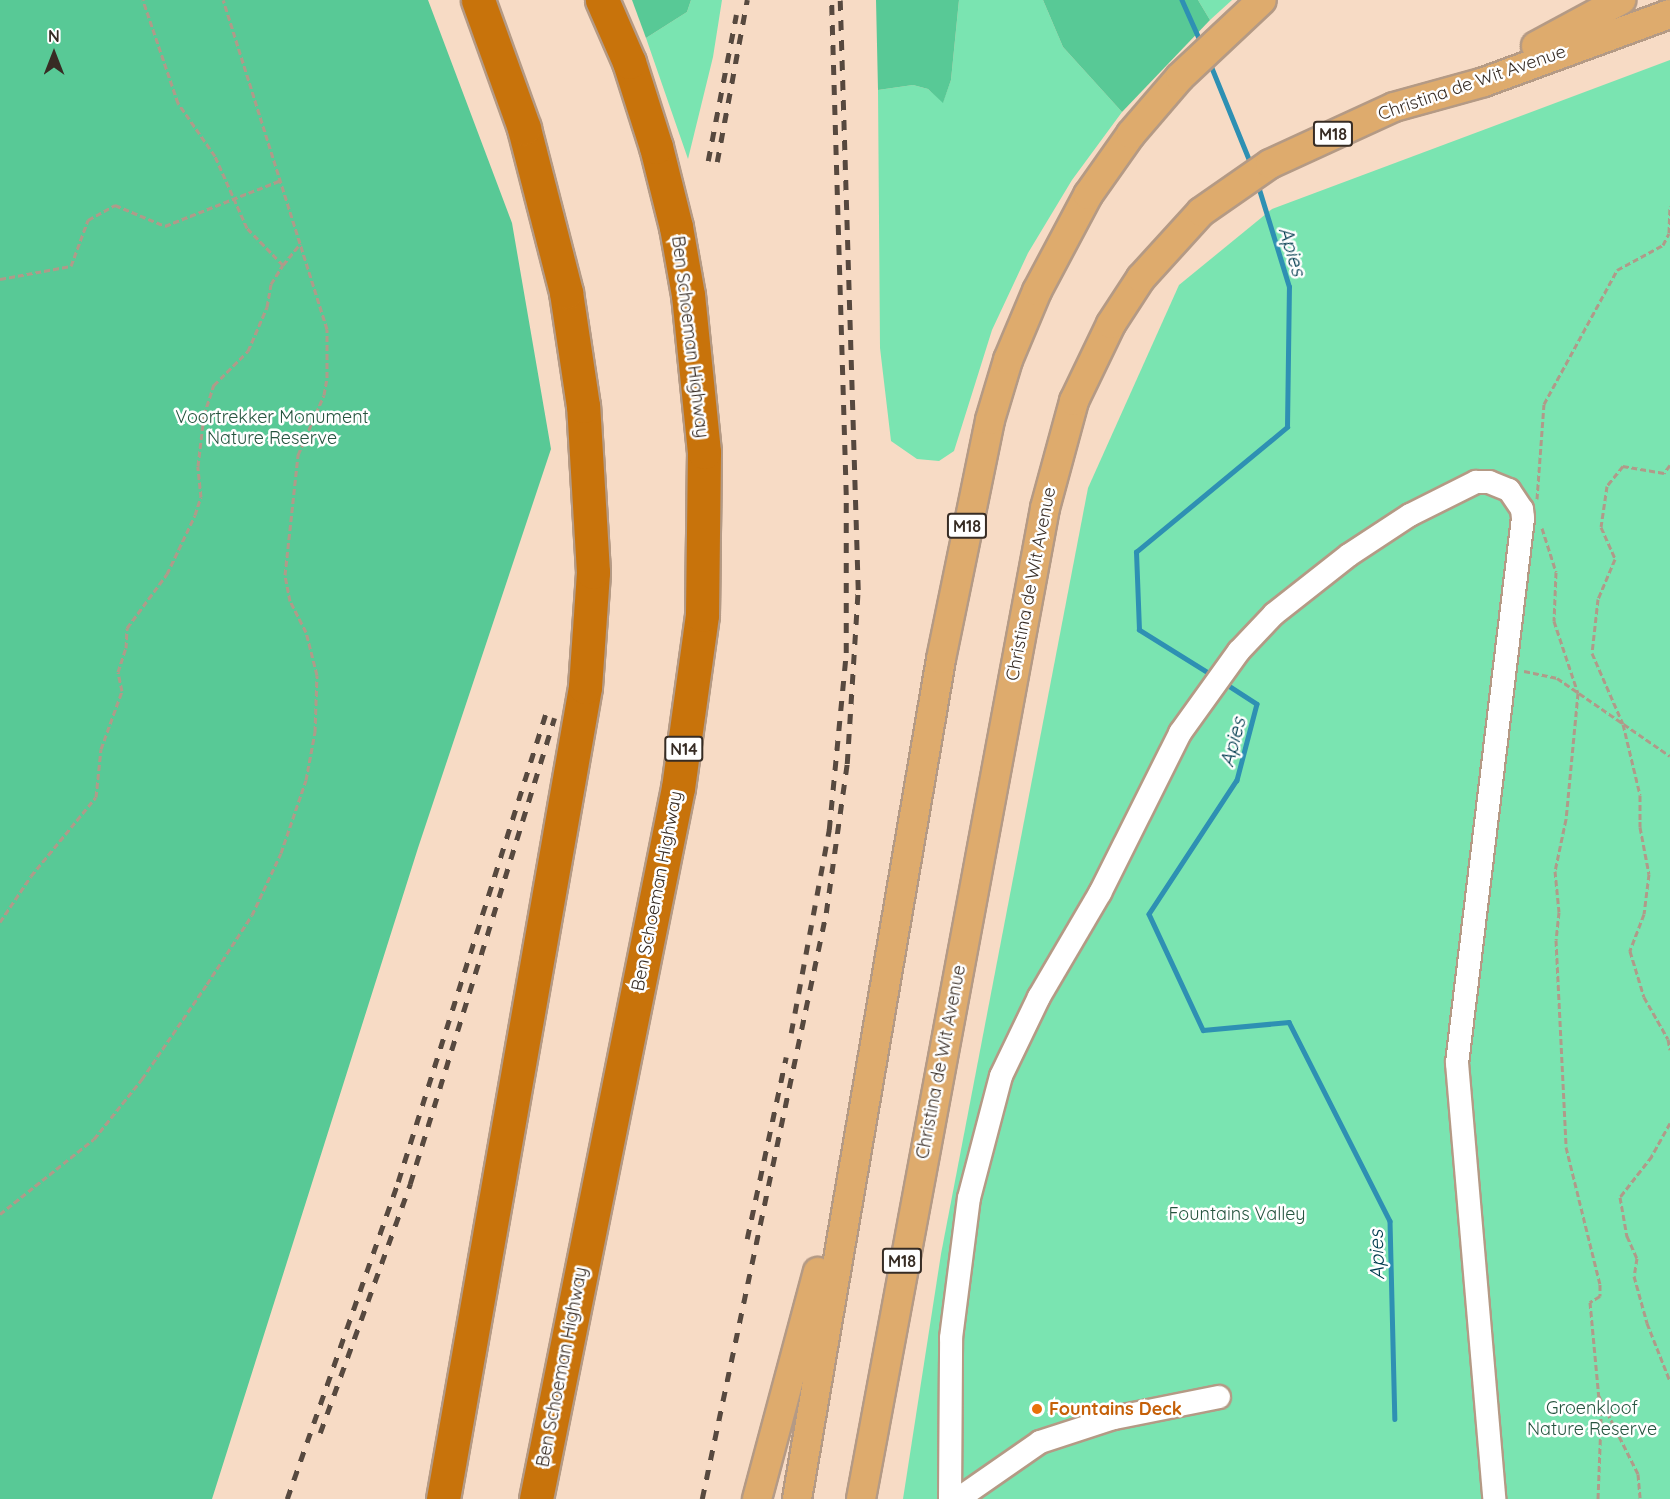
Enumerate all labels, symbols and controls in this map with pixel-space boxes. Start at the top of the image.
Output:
north arrow [24,24,84,84]
text: N [48,26,60,46]
street label: Christina de Wit Avenue [1375,41,1569,125]
road number: M18 [1312,121,1354,147]
water label: Apies [1274,224,1312,278]
street label: Ben Schoeman Highway [667,235,713,439]
park label: Voortrekker Monument Nature Reserve [175,407,369,450]
street label: Christina de Wit Avenue [1002,485,1060,683]
road number: M18 [946,513,988,539]
water label: Apies [1214,715,1250,769]
road number: N14 [663,736,705,762]
street label: Ben Schoeman Highway [627,789,687,993]
street label: Christina de Wit Avenue [912,963,970,1161]
park label: Fountains Valley [1168,1203,1306,1225]
water label: Apies [1363,1230,1389,1280]
road number: M18 [881,1248,923,1274]
street label: Ben Schoeman Highway [532,1265,592,1469]
place label: Fountains Deck [1049,1398,1182,1420]
park label: Groenkloof Nature Reserve [1527,1398,1657,1440]
marker: Fountains Deck [1030,1402,1044,1416]

